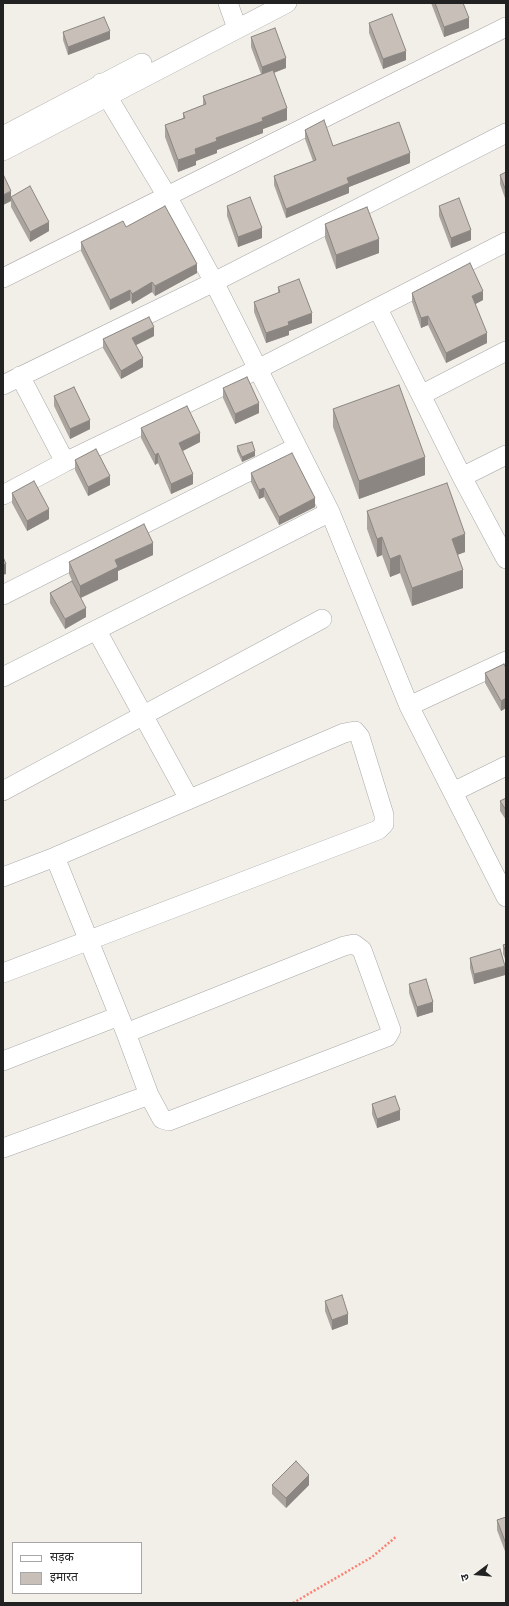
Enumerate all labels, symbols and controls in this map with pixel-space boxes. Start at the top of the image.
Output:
legend [12,1542,142,1594]
text: सड़क [50,1550,74,1564]
north arrow [457,1554,497,1594]
text: इमारत [50,1570,78,1584]
text: उ [458,1573,472,1582]

